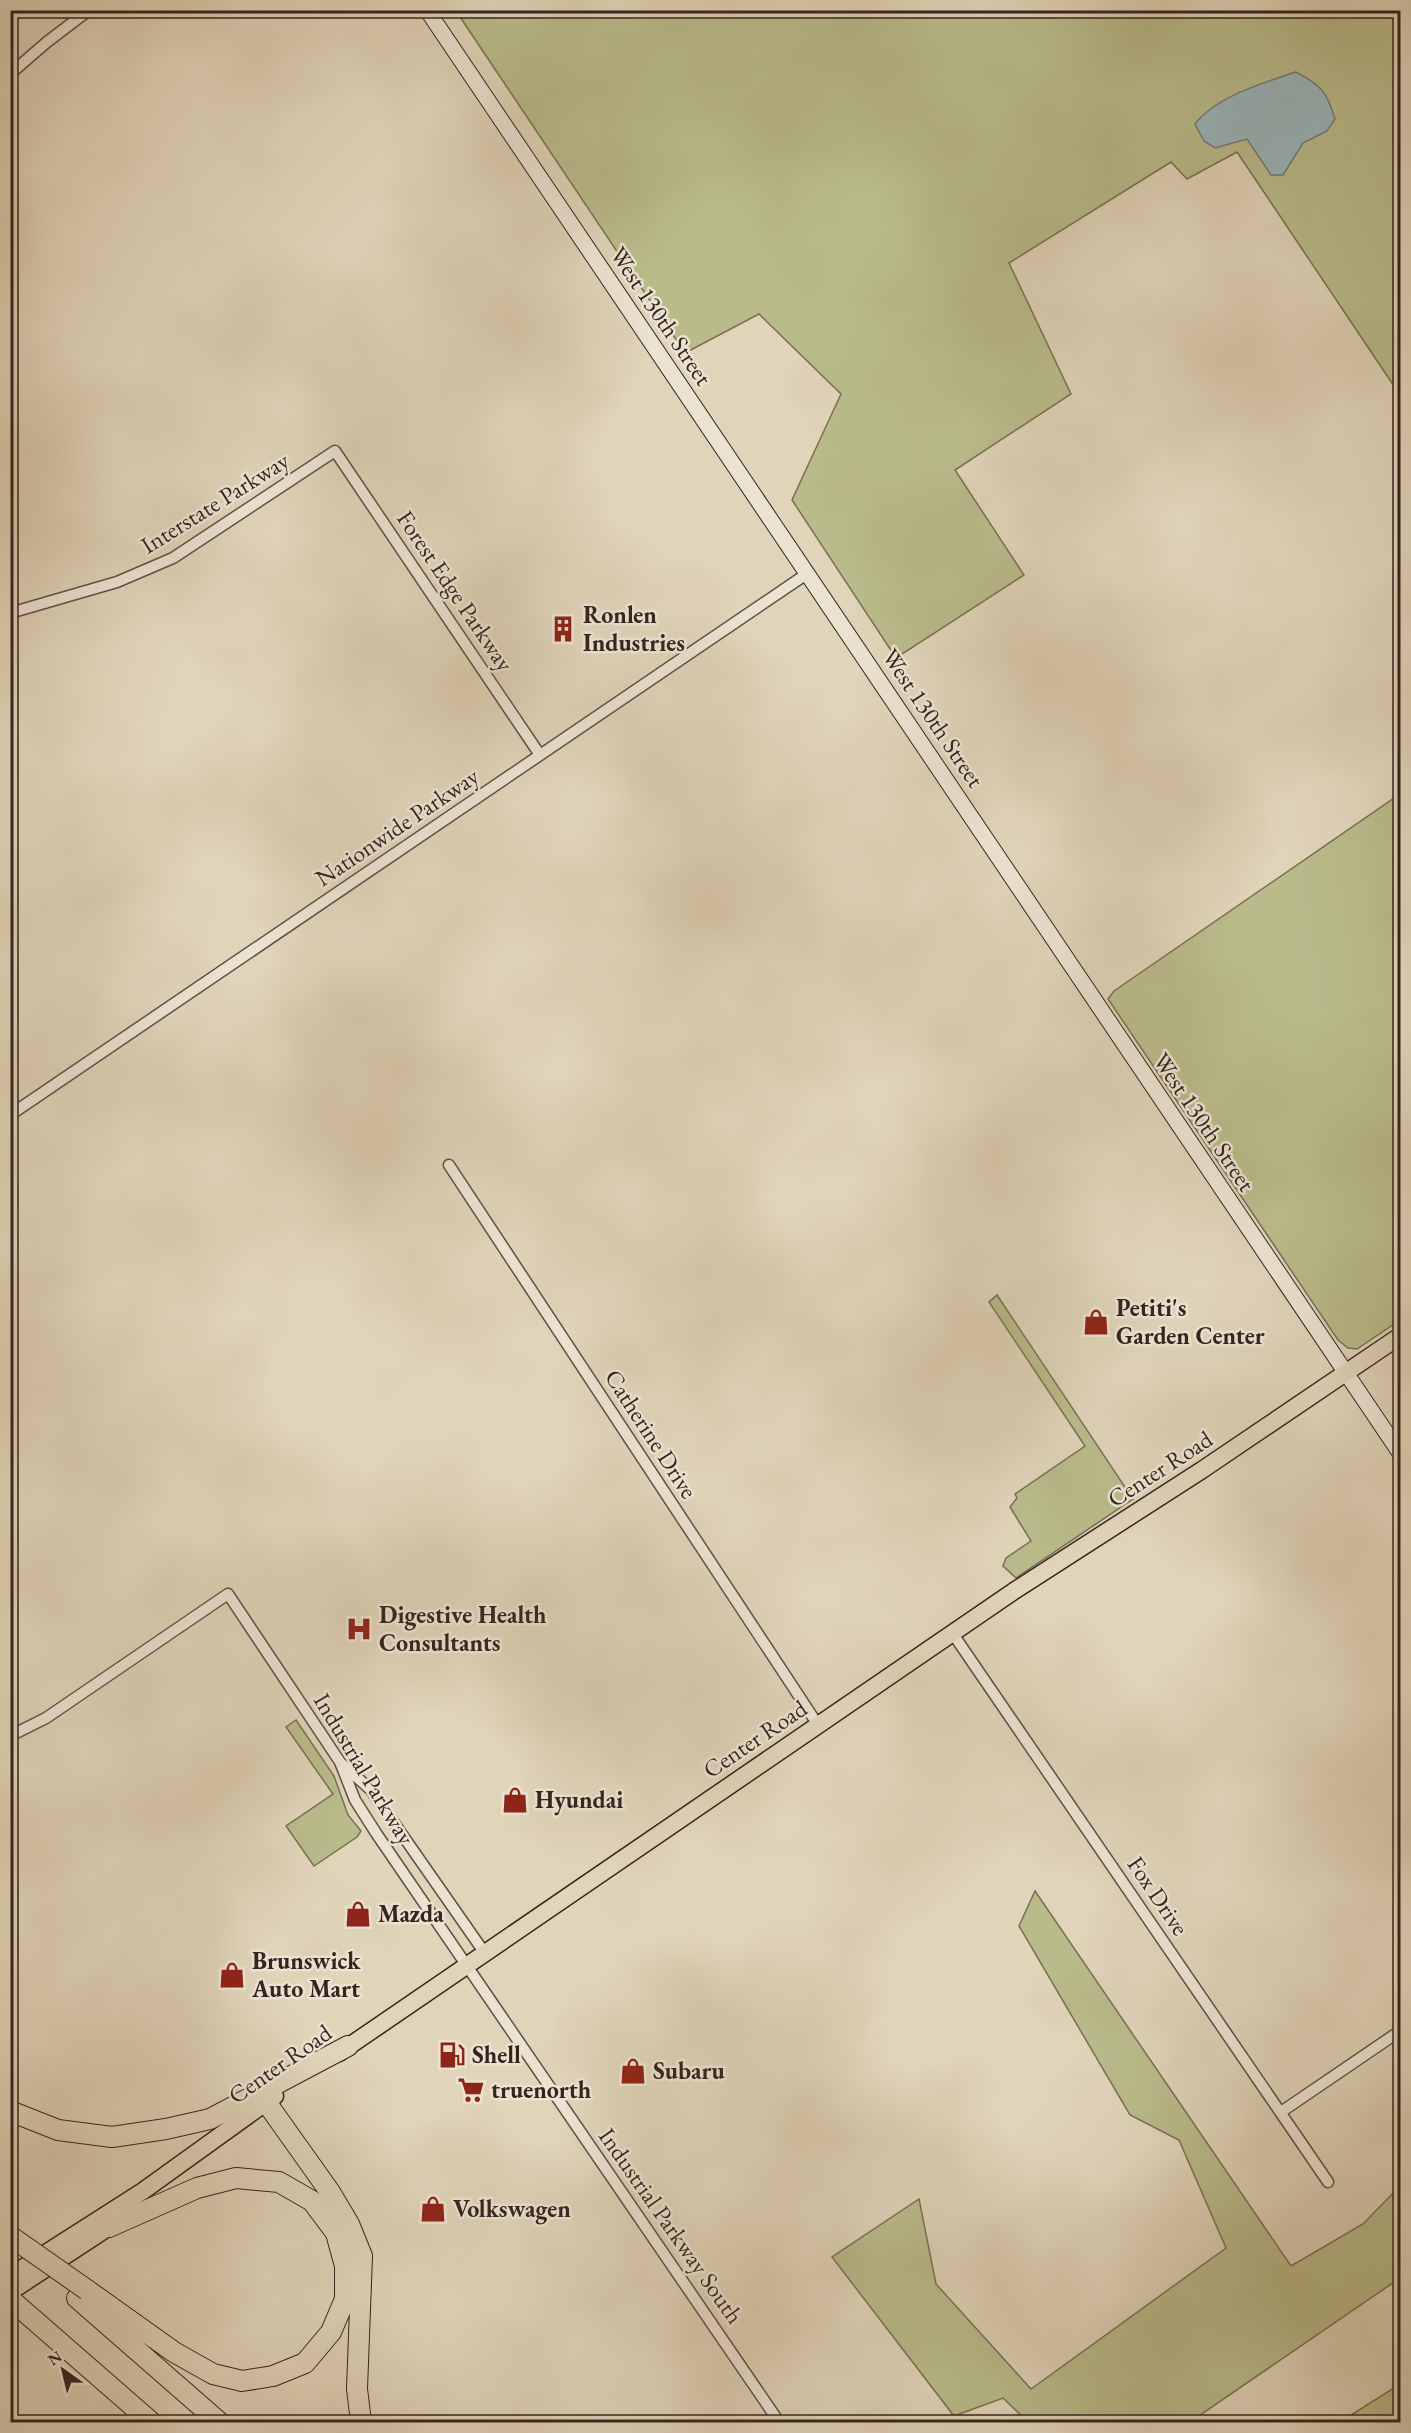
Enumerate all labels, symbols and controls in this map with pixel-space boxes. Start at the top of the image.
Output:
street label: West 130th Street [604,240,720,392]
street label: Interstate Parkway [135,444,295,561]
street label: Forest Edge Parkway [390,504,521,677]
place label: Ronlen Industries [583,599,685,658]
building icon: Ronlen Industries [548,614,578,644]
street label: West 130th Street [876,642,992,794]
street label: Nationwide Parkway [309,760,485,893]
street label: West 130th Street [1147,1046,1263,1198]
place label: Petiti's Garden Center [1116,1292,1265,1351]
shop icon: Petiti's Garden Center [1081,1307,1111,1337]
street label: Catherine Drive [598,1363,705,1504]
street label: Center Road [1101,1423,1219,1514]
place label: Digestive Health Consultants [379,1599,547,1658]
hospital icon: Digestive Health Consultants [344,1614,374,1644]
street label: Industrial Parkway [307,1687,422,1851]
street label: Center Road [697,1692,813,1785]
place label: Hyundai [535,1784,623,1816]
shop icon: Hyundai [500,1785,530,1815]
street label: Fox Drive [1121,1850,1196,1941]
place label: Mazda [378,1898,444,1929]
shop icon: Mazda [343,1899,373,1929]
place label: Brunswick Auto Mart [251,1945,361,2004]
shop icon: Brunswick Auto Mart [217,1960,247,1990]
street label: Center Road [222,2016,338,2110]
place label: Shell [472,2039,521,2070]
fuel station icon: Shell [437,2040,467,2070]
place label: Subaru [653,2055,725,2086]
shop icon: Subaru [618,2056,648,2086]
place label: truenorth [491,2074,592,2105]
supermarket icon: truenorth [456,2075,486,2105]
street label: Industrial Parkway South [592,2122,751,2330]
place label: Volkswagen [453,2193,571,2225]
shop icon: Volkswagen [418,2194,448,2224]
north arrow [33,2340,93,2400]
text: N [44,2346,66,2370]

